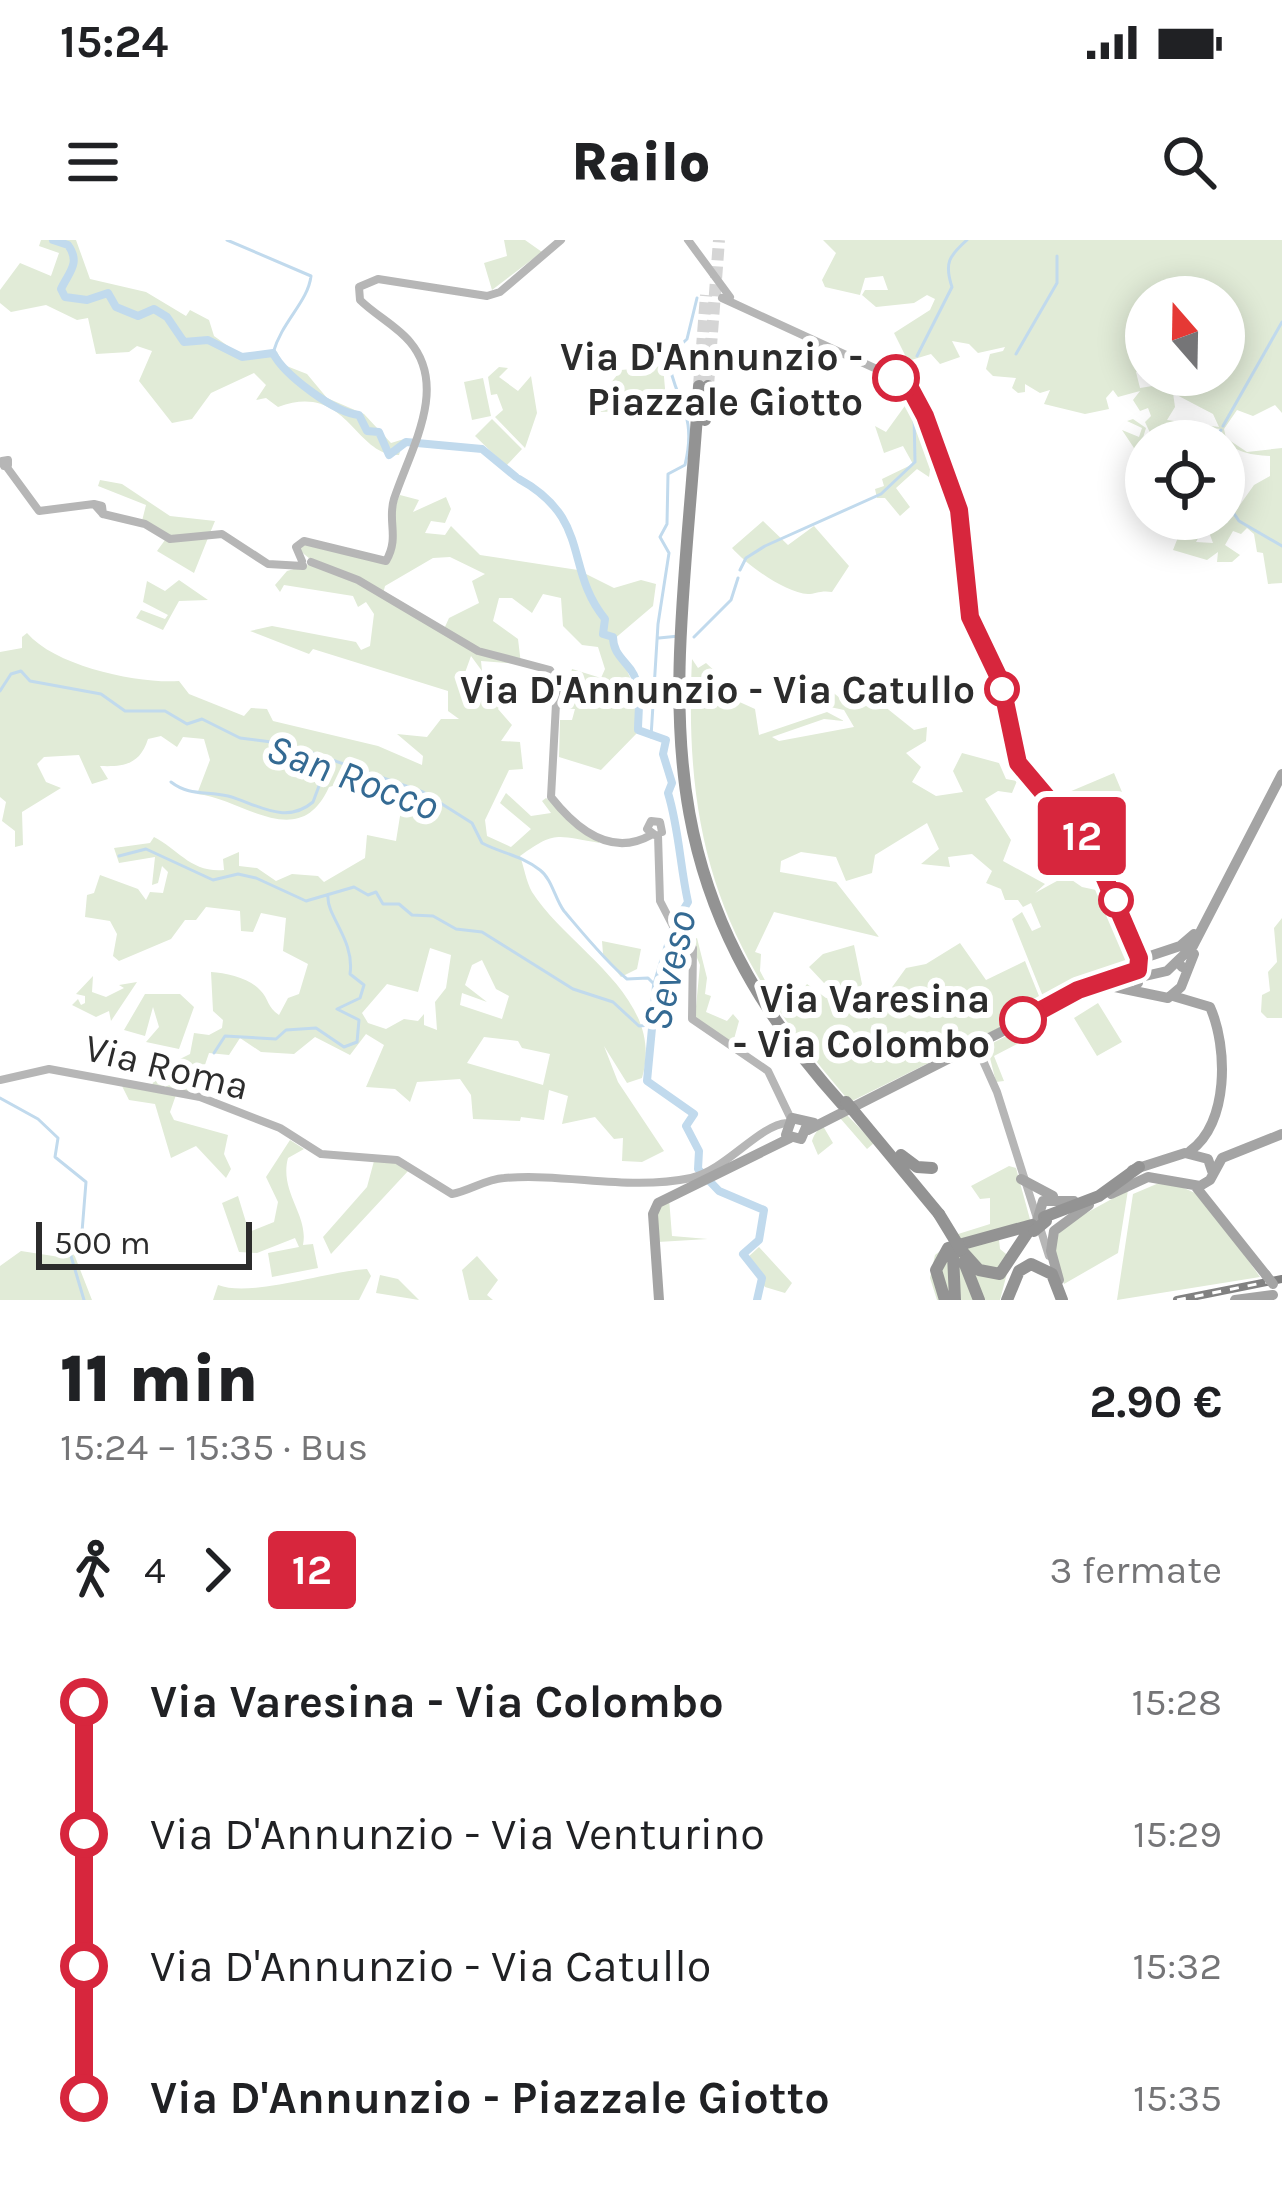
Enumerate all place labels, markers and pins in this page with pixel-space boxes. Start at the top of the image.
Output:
place label: Via D'Annunzio - Piazzale Giotto [560,334,863,425]
marker: Via D'Annunzio - Piazzale Giotto [874,356,918,400]
place label: Via D'Annunzio - Via Catullo [460,667,975,713]
marker: Via D'Annunzio - Via Catullo [986,673,1018,705]
unlabelled marker [1100,884,1132,916]
place label: Via Varesina - Via Colombo [733,976,990,1067]
marker: Via Varesina - Via Colombo [1001,998,1045,1042]

